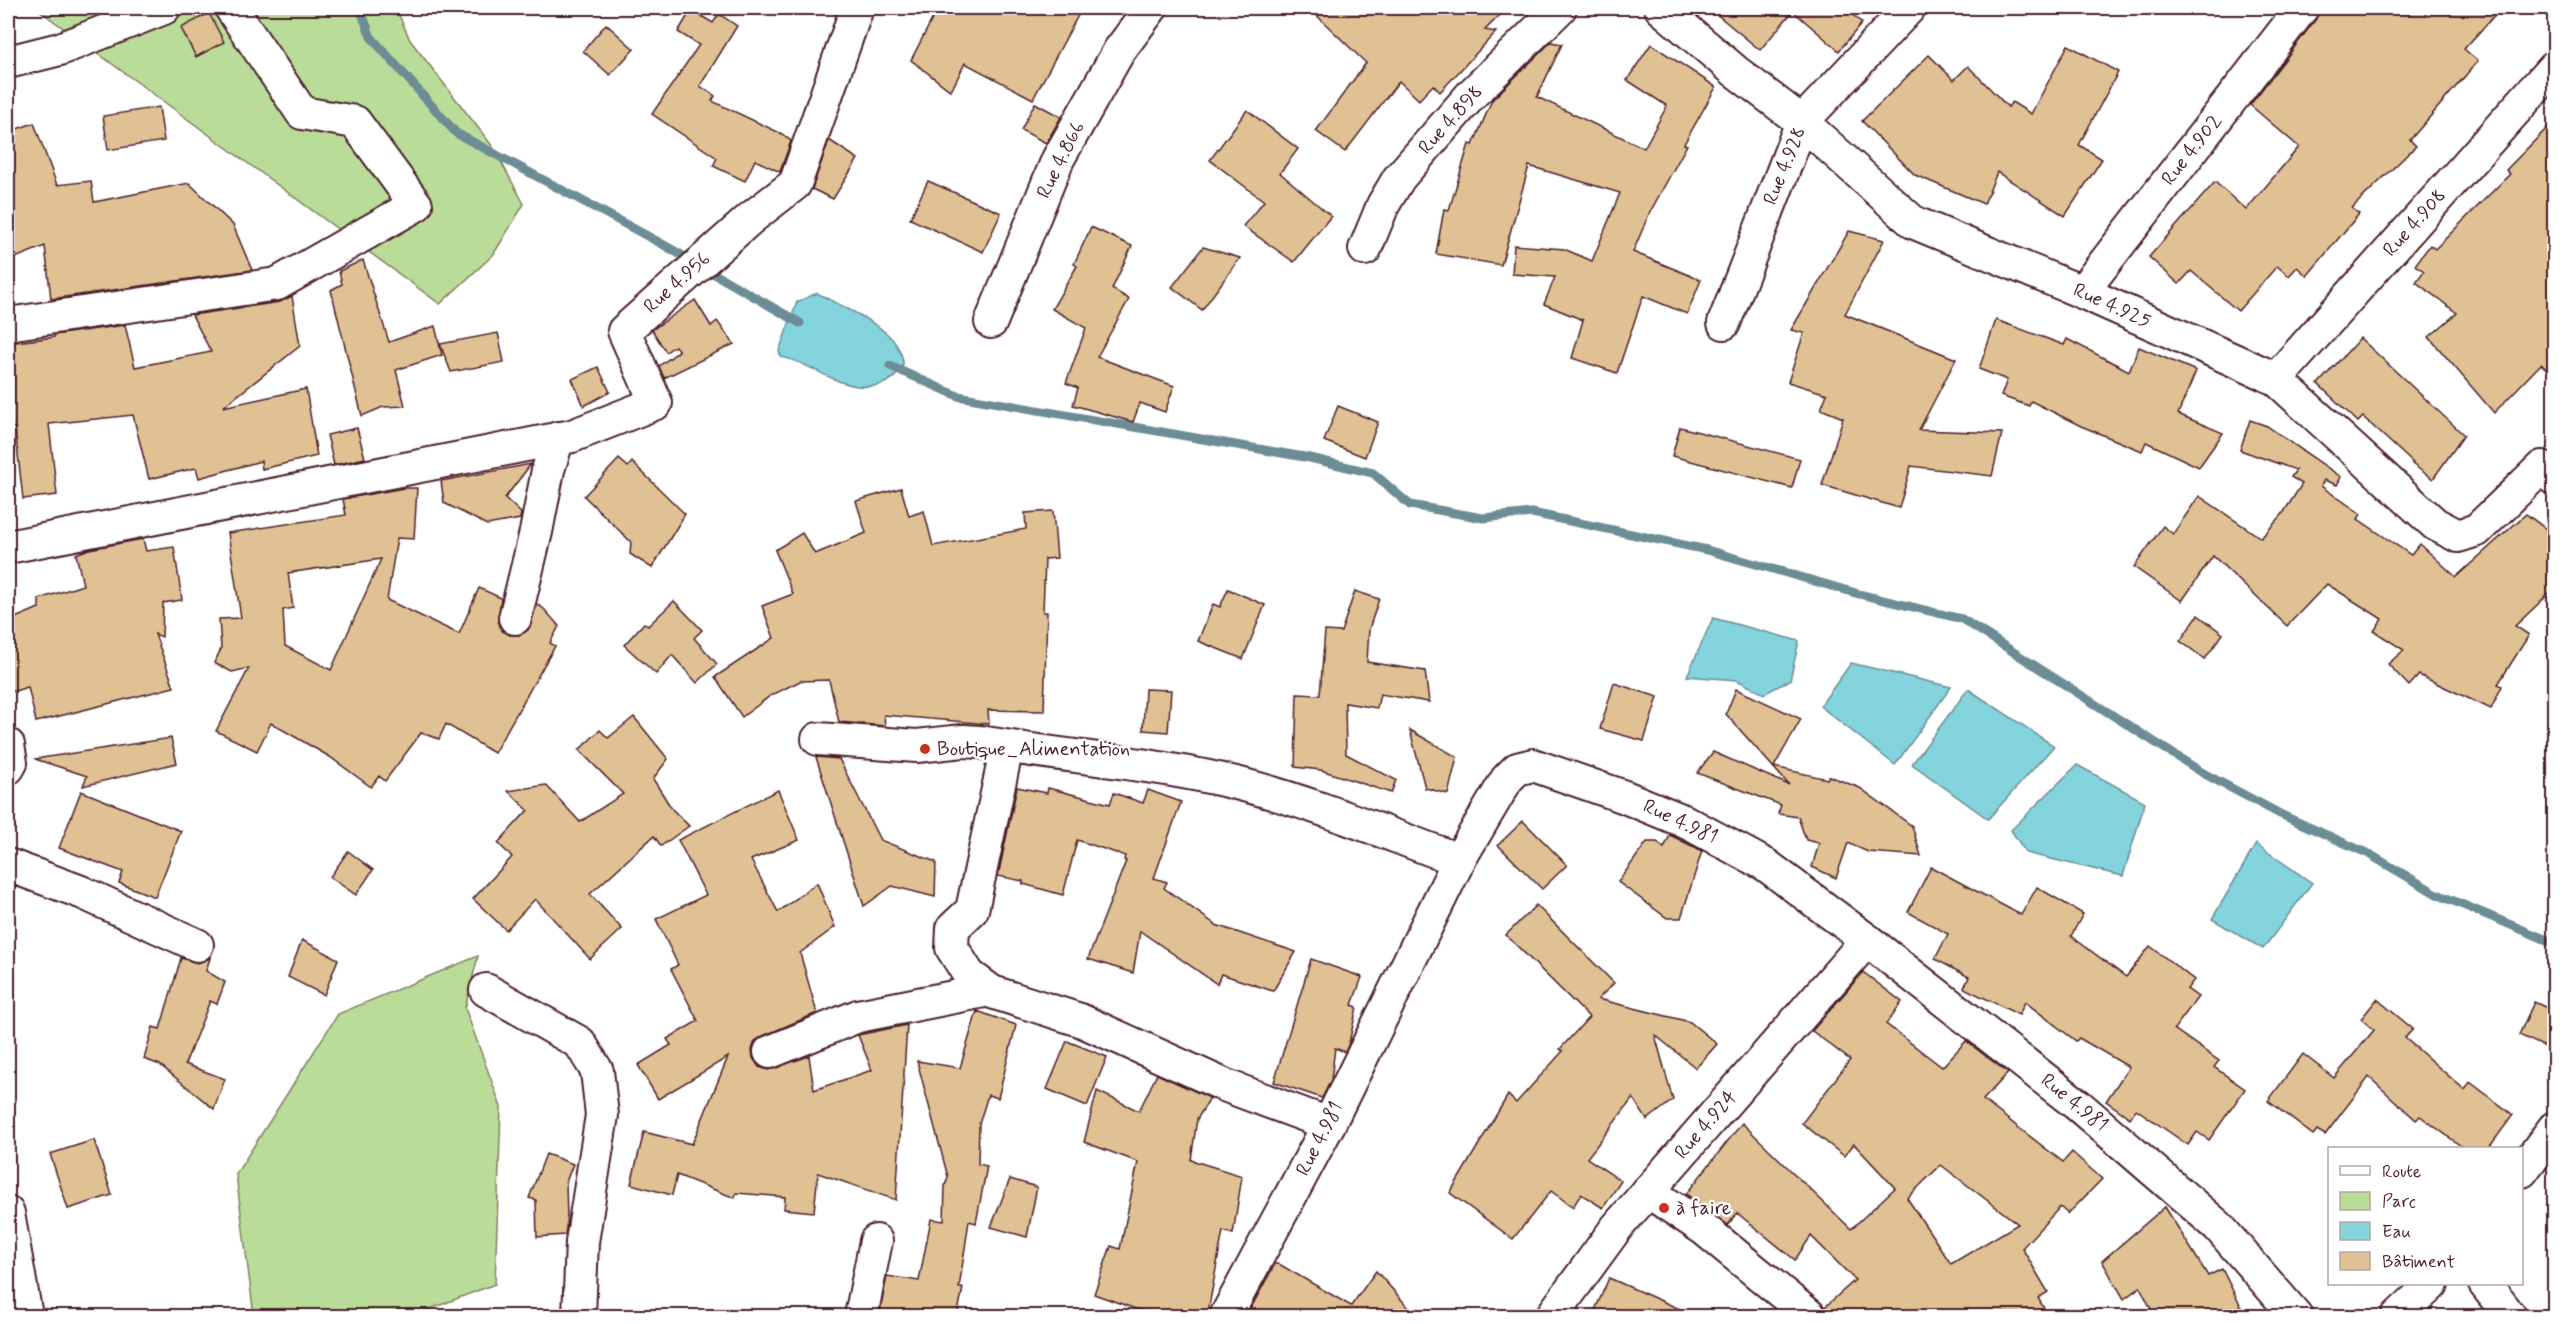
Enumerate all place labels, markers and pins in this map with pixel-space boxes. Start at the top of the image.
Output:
place label: Boutique_Alimentation [937,736,1130,763]
marker: Boutique_Alimentation [918,742,932,756]
place label: à faire [1676,1195,1731,1222]
marker: à faire [1657,1201,1671,1215]

